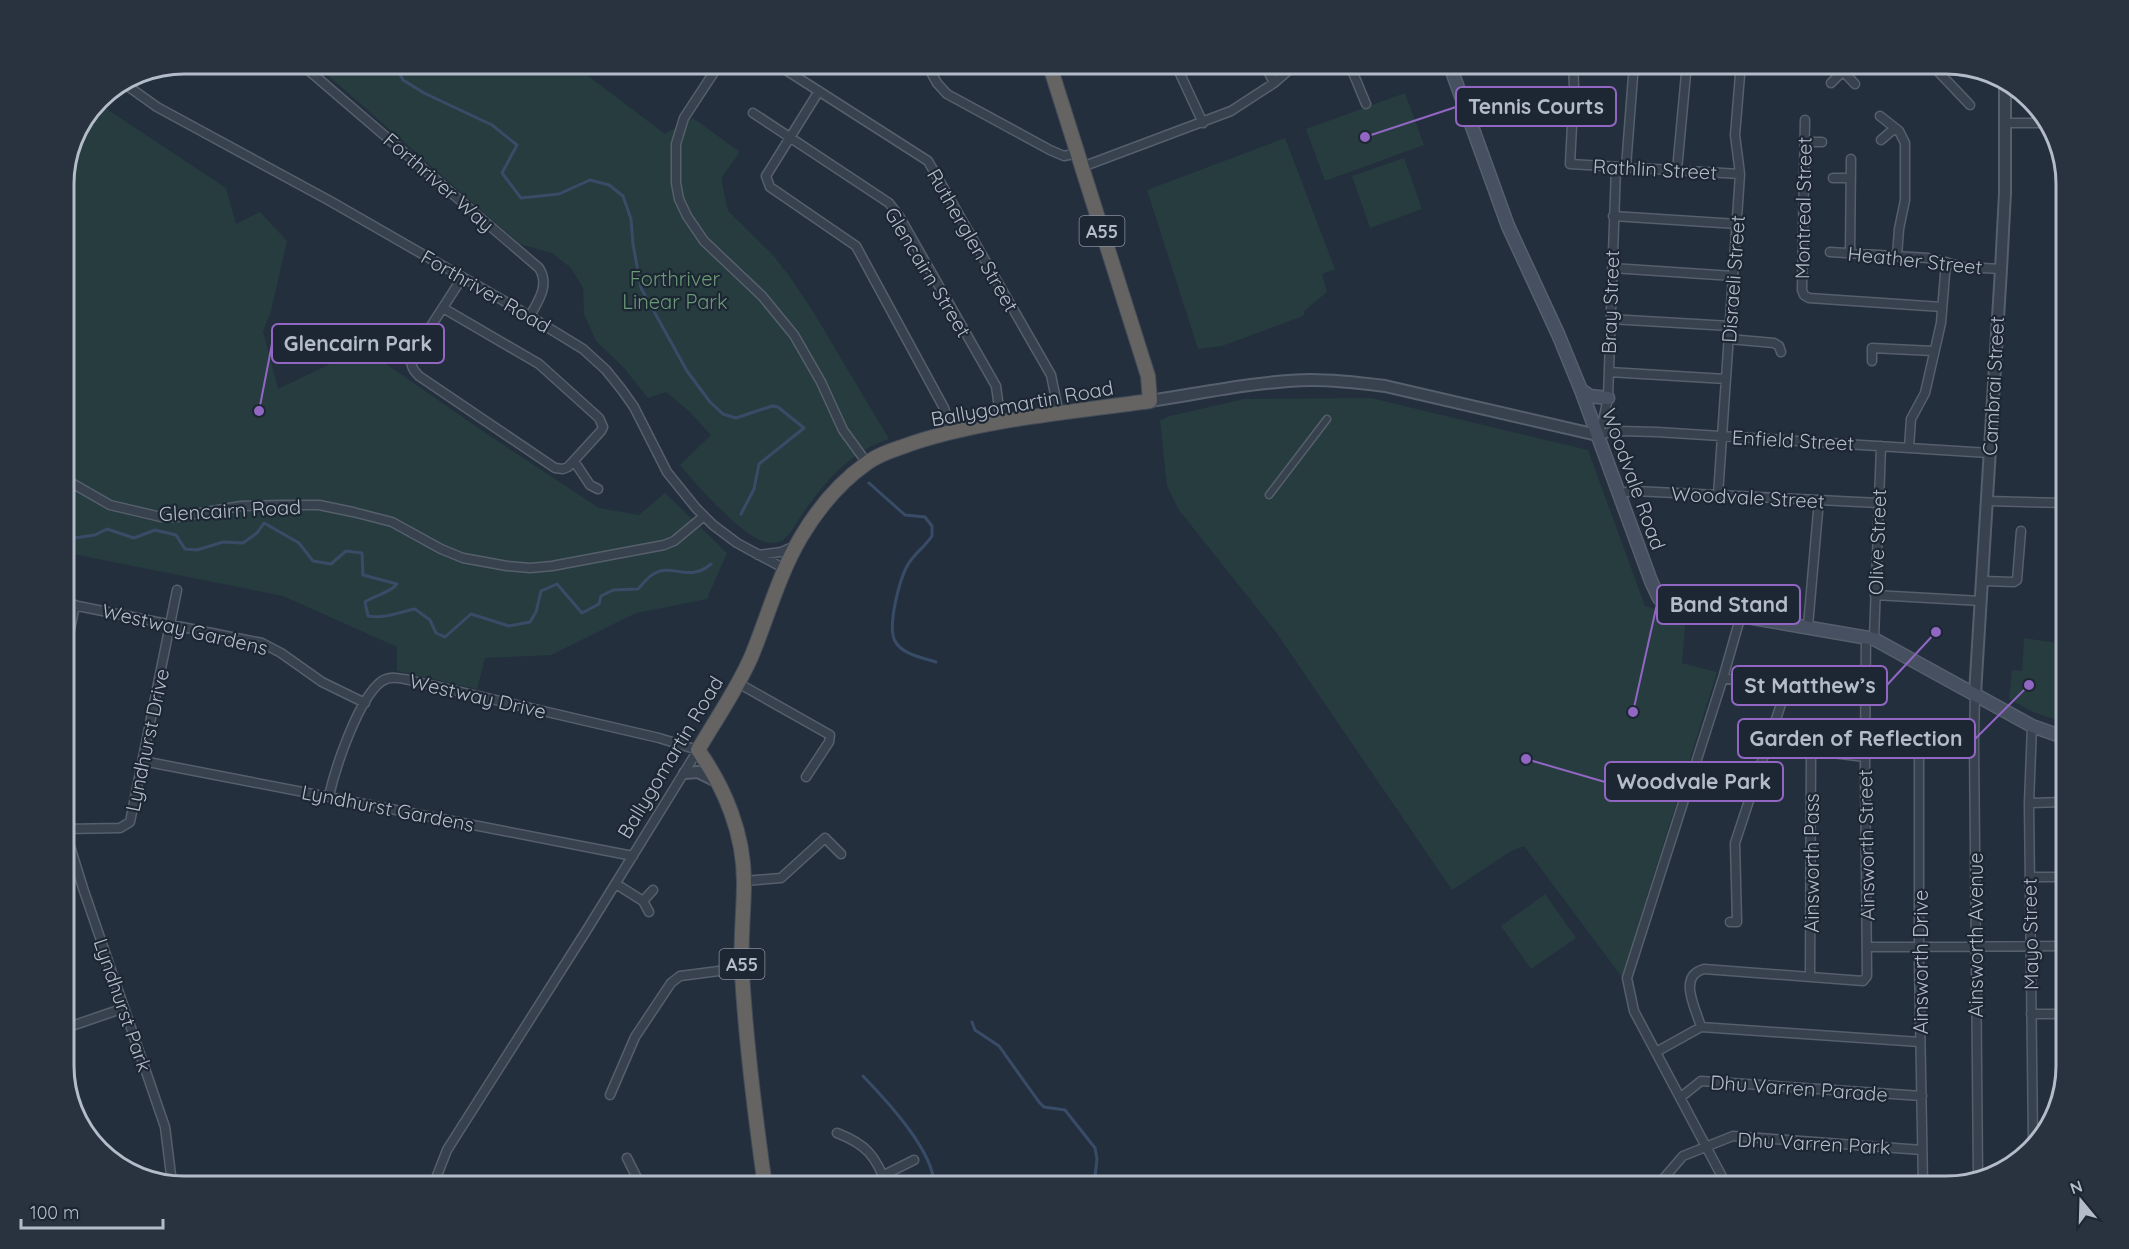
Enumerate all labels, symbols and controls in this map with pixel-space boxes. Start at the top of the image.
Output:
callout: Tennis Courts [1456,87,1616,126]
text: Tennis Courts [1468,93,1604,119]
street label: Forthriver Way [379,127,499,237]
street label: Montreal Street [1789,136,1817,279]
street label: Rathlin Street [1592,153,1718,185]
street label: Rutherglen Street [922,164,1024,316]
street label: Glencairn Street [879,202,977,342]
street label: Disraeli Street [1716,214,1750,344]
road number: A55 [1080,216,1124,246]
street label: Heather Street [1846,241,1984,280]
street label: Forthriver Road [417,244,555,338]
street label: Bray Street [1596,249,1624,354]
park label: Forthriver Linear Park [622,266,728,314]
street label: Cambrai Street [1977,315,2009,456]
callout: Glencairn Park [272,324,444,363]
text: Glencairn Park [284,330,432,356]
street label: Ballygomartin Road [929,375,1115,431]
street label: Woodvale Road [1597,405,1671,553]
street label: Enfield Street [1731,424,1855,456]
street label: Woodvale Street [1671,480,1826,514]
street label: Olive Street [1863,488,1891,595]
street label: Glencairn Road [158,494,302,526]
callout: Band Stand [1657,585,1800,624]
text: Band Stand [1670,591,1788,617]
street label: Westway Gardens [100,598,270,660]
street label: Lyndhurst Drive [120,666,174,814]
callout: St Matthew’s [1732,666,1887,705]
street label: Westway Drive [407,668,549,724]
street label: Ballygomartin Road [612,671,728,843]
text: St Matthew’s [1744,672,1876,698]
callout: Garden of Reflection [1738,719,1975,758]
text: Garden of Reflection [1750,725,1962,751]
callout: Woodvale Park [1605,762,1783,801]
text: Woodvale Park [1617,768,1771,794]
street label: Ainsworth Street [1852,769,1880,921]
street label: Lyndhurst Gardens [300,779,476,837]
street label: Ainsworth Pass [1799,793,1824,933]
street label: Ainsworth Avenue [1963,853,1988,1017]
street label: Mayo Street [2017,878,2043,990]
street label: Ainsworth Drive [1908,890,1933,1034]
street label: Lyndhurst Park [88,935,158,1075]
road number: A55 [720,949,764,979]
street label: Dhu Varren Parade [1709,1069,1889,1107]
street label: Dhu Varren Park [1737,1127,1891,1159]
north arrow [2051,1171,2111,1231]
text: N [2067,1175,2085,1198]
scale bar [21,1192,164,1230]
text: 100 m [30,1201,79,1224]

